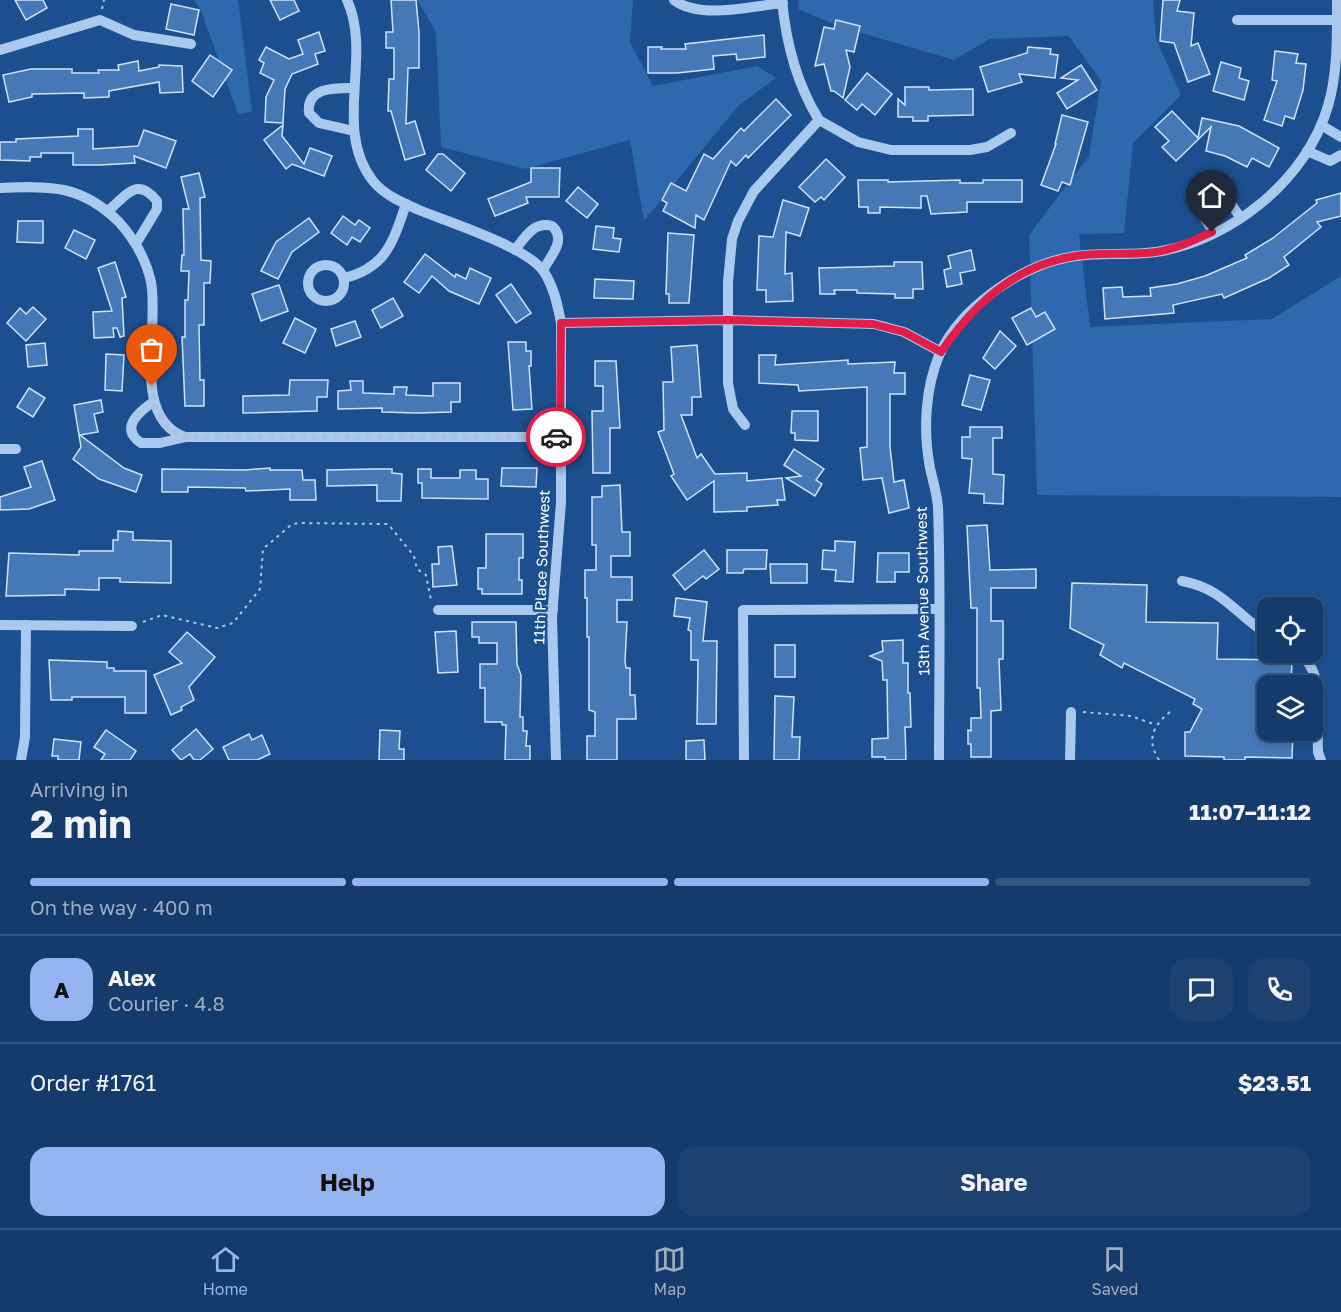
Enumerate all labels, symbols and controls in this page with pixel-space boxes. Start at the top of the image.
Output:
pin [1186,170,1237,232]
icon: home [1195,179,1228,212]
pin [126,324,177,386]
icon: bag [135,333,168,366]
courier [526,407,586,467]
icon: car [540,421,573,454]
street label: 11th Place Southwest [529,489,553,645]
street label: 13th Avenue Southwest [912,506,932,676]
map controls [1257,597,1323,741]
button: locate [1257,597,1323,663]
button: layers [1257,675,1323,741]
text: Arriving in [30,777,128,801]
text: 11:07–11:12 [1189,798,1311,825]
text: 2 min [30,800,132,847]
text: On the way · 400 m [30,895,213,919]
button: chat [1170,958,1233,1021]
button: phone [1248,958,1311,1021]
text: Alex [108,964,156,991]
text: A [54,976,69,1003]
text: Courier · 4.8 [108,991,225,1015]
text: Order #1761 [30,1069,156,1096]
text: $23.51 [1238,1069,1311,1096]
button: Help [30,1147,665,1216]
button: Share [677,1147,1311,1216]
tab: Home [203,1243,248,1299]
tab: Map [653,1243,686,1299]
tab: Saved [1092,1243,1138,1299]

